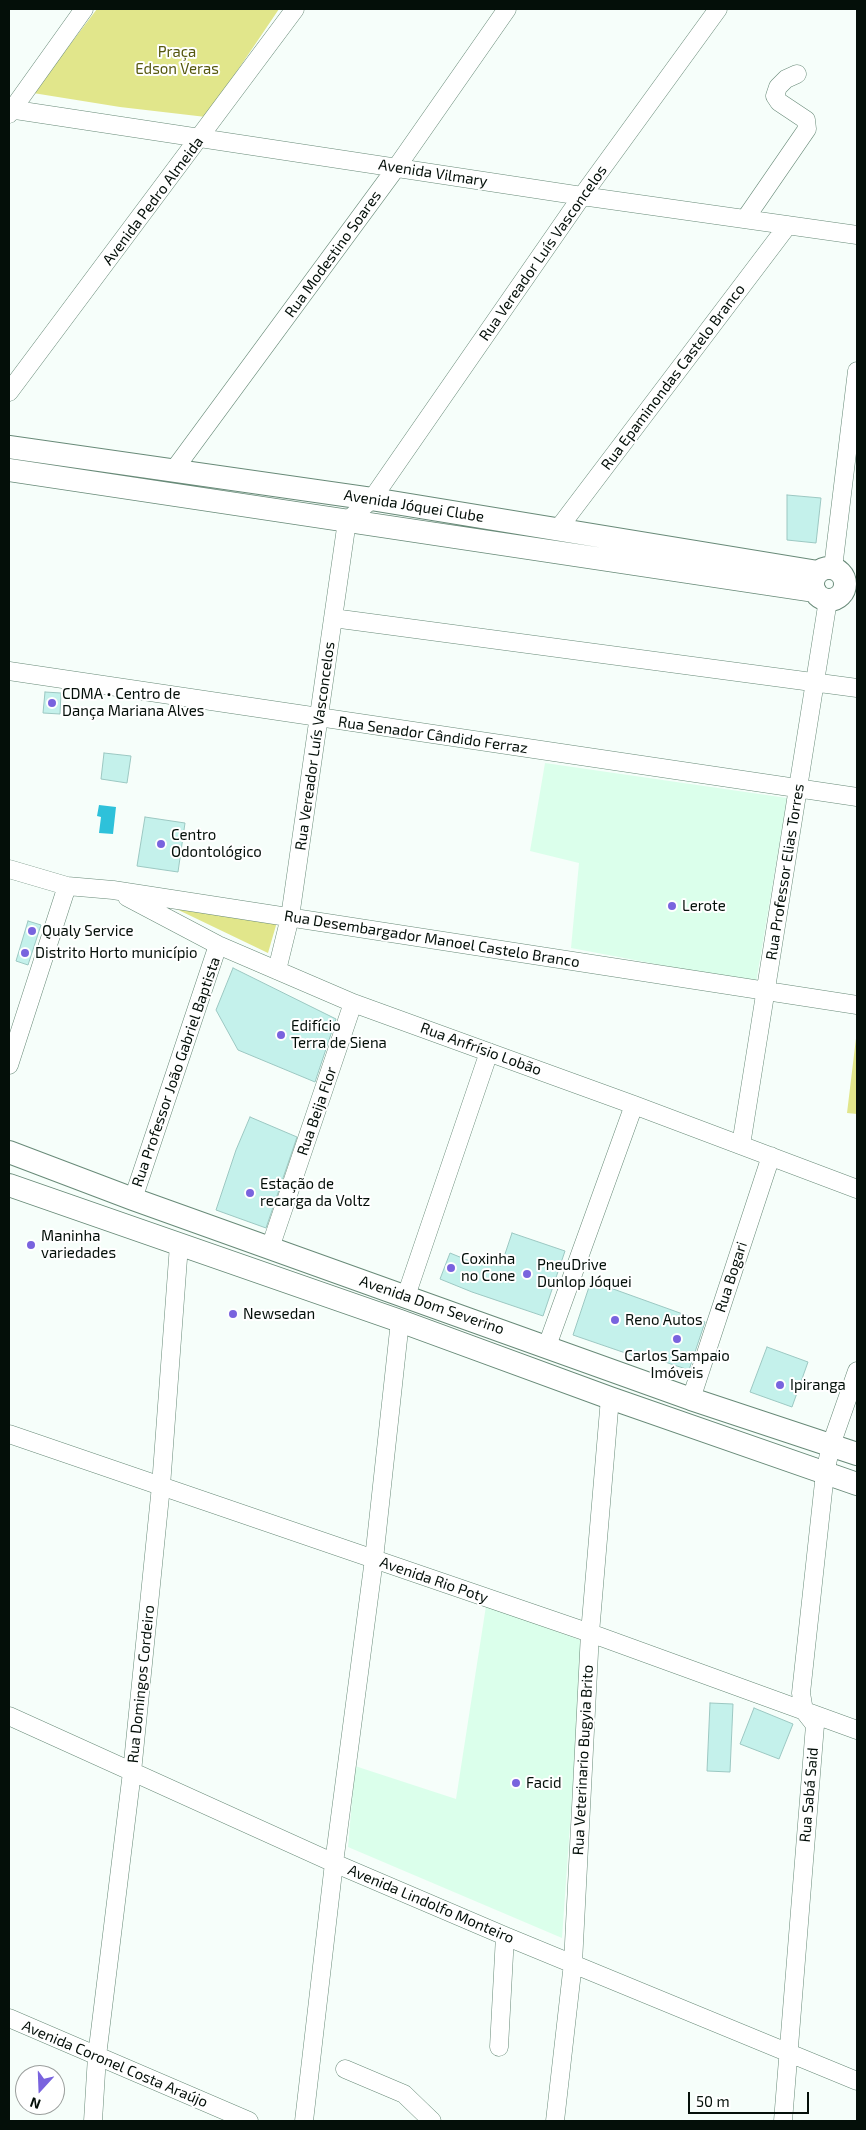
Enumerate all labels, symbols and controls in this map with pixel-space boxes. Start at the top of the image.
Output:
park label: Praça Edson Veras [135,43,219,78]
street label: Avenida Pedro Almeida [99,133,207,269]
street label: Avenida Vilmary [377,155,489,191]
street label: Rua Vereador Luís Vasconcelos [475,162,611,344]
street label: Rua Modestino Soares [281,187,385,321]
street label: Rua Epaminondas Castelo Branco [597,281,749,473]
street label: Avenida Jóquei Clube [343,486,485,526]
street label: Rua Vereador Luís Vasconcelos [291,641,339,851]
place label: CDMA • Centro de Dança Mariana Alves [62,685,204,720]
marker: CDMA • Centro de Dança Mariana Alves [46,697,58,709]
street label: Rua Senador Cândido Ferraz [337,713,529,757]
street label: Rua Professor Elias Torres [762,783,808,961]
place label: Centro Odontológico [171,826,262,861]
marker: Centro Odontológico [155,838,167,850]
place label: Lerote [682,897,726,915]
marker: Lerote [666,900,678,912]
street label: Rua Desembargador Manoel Castelo Branco [283,907,581,971]
place label: Qualy Service [42,922,134,940]
marker: Qualy Service [26,925,38,937]
place label: Distrito Horto município [35,944,198,962]
marker: Distrito Horto município [19,947,31,959]
street label: Rua Professor João Gabriel Baptista [128,955,224,1189]
place label: Edifício Terra de Siena [291,1017,387,1052]
street label: Rua Anfrísio Lobão [418,1019,544,1079]
marker: Edifício Terra de Siena [275,1029,287,1041]
street label: Rua Beija Flor [293,1064,341,1158]
place label: Estação de recarga da Voltz [260,1175,370,1210]
marker: Estação de recarga da Voltz [244,1187,256,1199]
place label: Maninha variedades [41,1227,116,1262]
marker: Maninha variedades [25,1239,37,1251]
street label: Rua Bogari [711,1239,751,1315]
place label: Coxinha no Cone [461,1250,515,1285]
place label: PneuDrive Dunlop Jóquei [537,1256,632,1291]
marker: Coxinha no Cone [445,1262,457,1274]
marker: PneuDrive Dunlop Jóquei [521,1268,533,1280]
street label: Avenida Dom Severino [357,1272,507,1338]
place label: Newsedan [243,1305,315,1323]
marker: Newsedan [227,1308,239,1320]
place label: Reno Autos [625,1311,703,1329]
marker: Reno Autos [609,1314,621,1326]
marker: Carlos Sampaio Imóveis [671,1333,683,1345]
place label: Carlos Sampaio Imóveis [624,1347,730,1382]
place label: Ipiranga [790,1376,846,1394]
marker: Ipiranga [774,1379,786,1391]
street label: Avenida Rio Poty [377,1553,491,1607]
street label: Rua Domingos Cordeiro [124,1604,158,1764]
street label: Rua Veterinario Bugyia Brito [569,1664,597,1856]
street label: Rua Sabá Said [796,1747,822,1843]
place label: Facid [526,1774,562,1792]
marker: Facid [510,1777,522,1789]
street label: Avenida Lindolfo Monteiro [345,1861,517,1947]
street label: Avenida Coronel Costa Araújo [19,2017,211,2111]
north arrow [15,2065,65,2115]
scale bar [691,2082,812,2114]
text: 50 m [696,2092,730,2110]
text: N [27,2094,43,2113]

